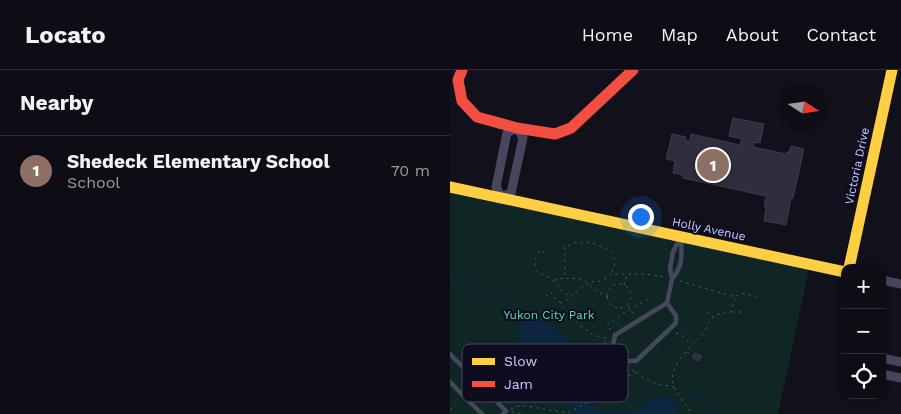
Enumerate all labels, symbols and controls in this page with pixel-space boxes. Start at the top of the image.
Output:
text: Locato [25,21,106,49]
text: Home [582,24,633,45]
text: Map [661,24,698,45]
text: About [726,24,778,45]
text: Contact [806,24,876,45]
north arrow [781,85,826,130]
text: Nearby [20,90,93,115]
street label: Victoria Drive [842,126,872,206]
pin: 1 [697,146,729,184]
text: Shedeck Elementary School [67,150,330,173]
text: 1 [33,161,39,180]
text: 70 m [391,161,430,180]
text: School [67,173,120,192]
your location [628,204,654,230]
street label: Holly Avenue [671,214,747,244]
map controls [841,264,886,399]
button: + [841,264,886,309]
park label: Yukon City Park [503,308,595,322]
button: − [841,309,886,354]
legend [462,344,628,402]
text: Slow [504,353,537,369]
button: locate [841,354,886,399]
text: Jam [504,376,533,392]

